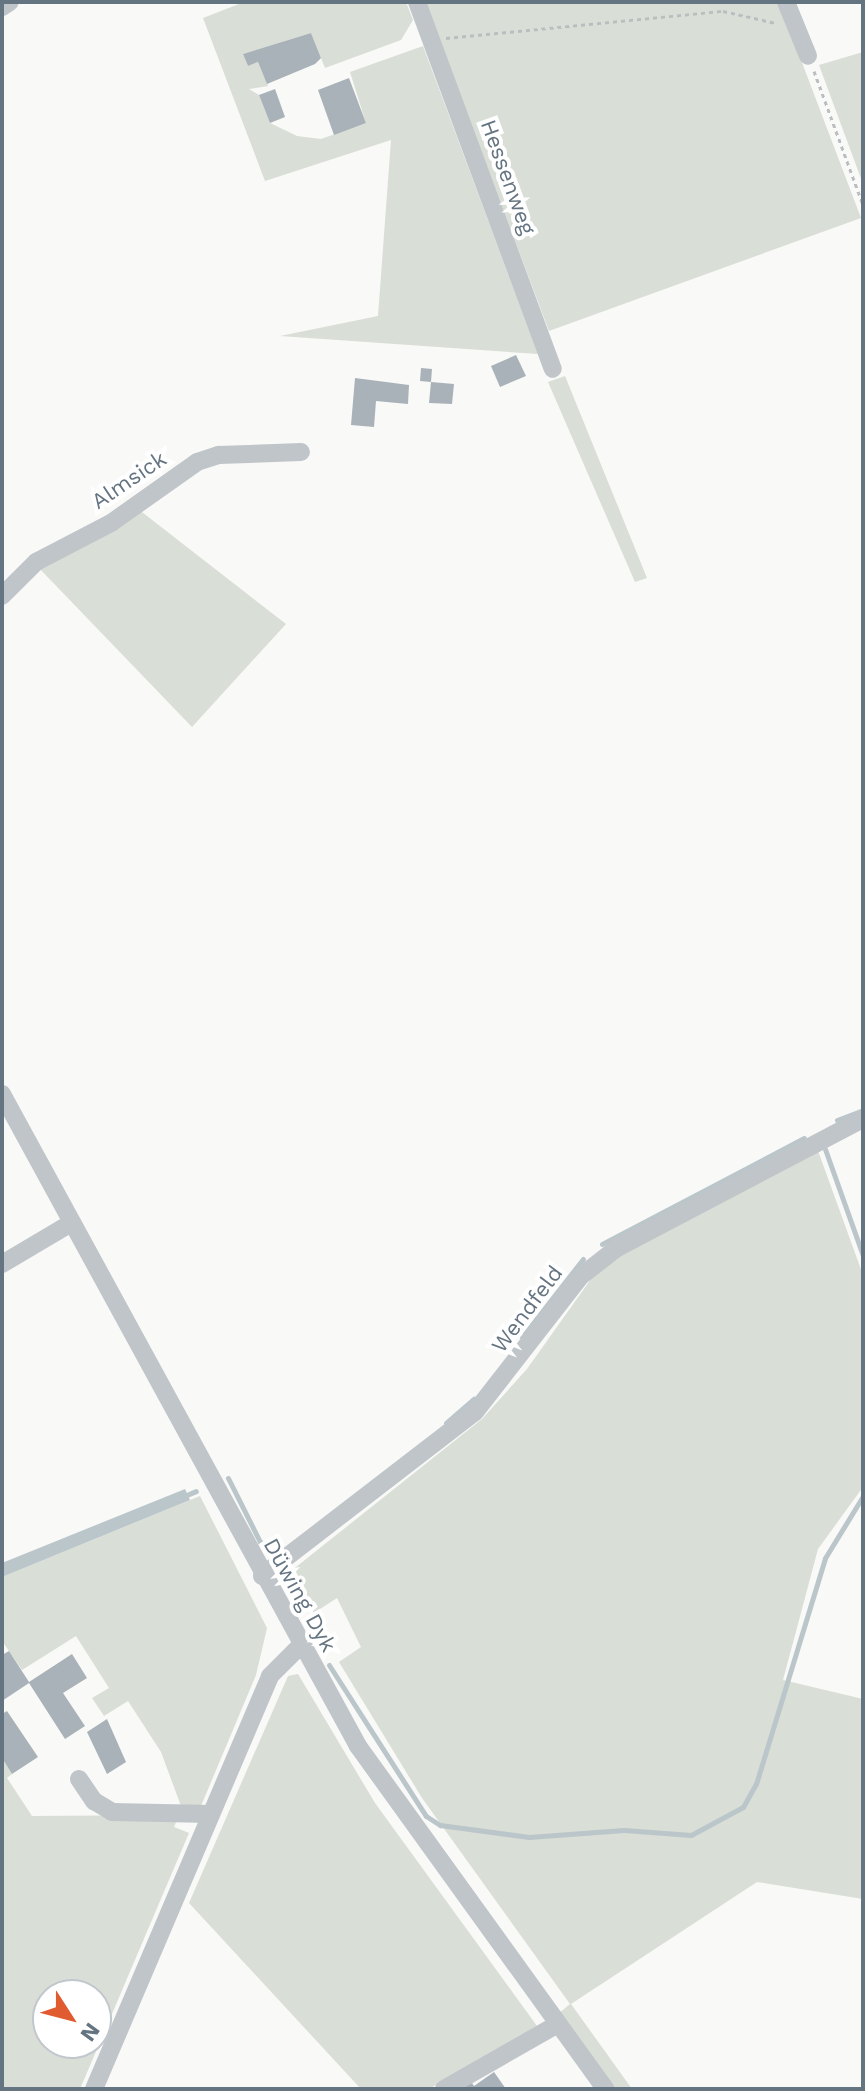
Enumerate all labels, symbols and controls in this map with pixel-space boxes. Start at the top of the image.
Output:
street label: Hessenweg [475,116,541,238]
street label: Almsick [87,445,171,515]
street label: Wendfeld [486,1260,568,1358]
street label: Düwing Dyk [258,1533,342,1657]
north arrow [32,1979,112,2059]
text: N [75,2018,105,2046]

